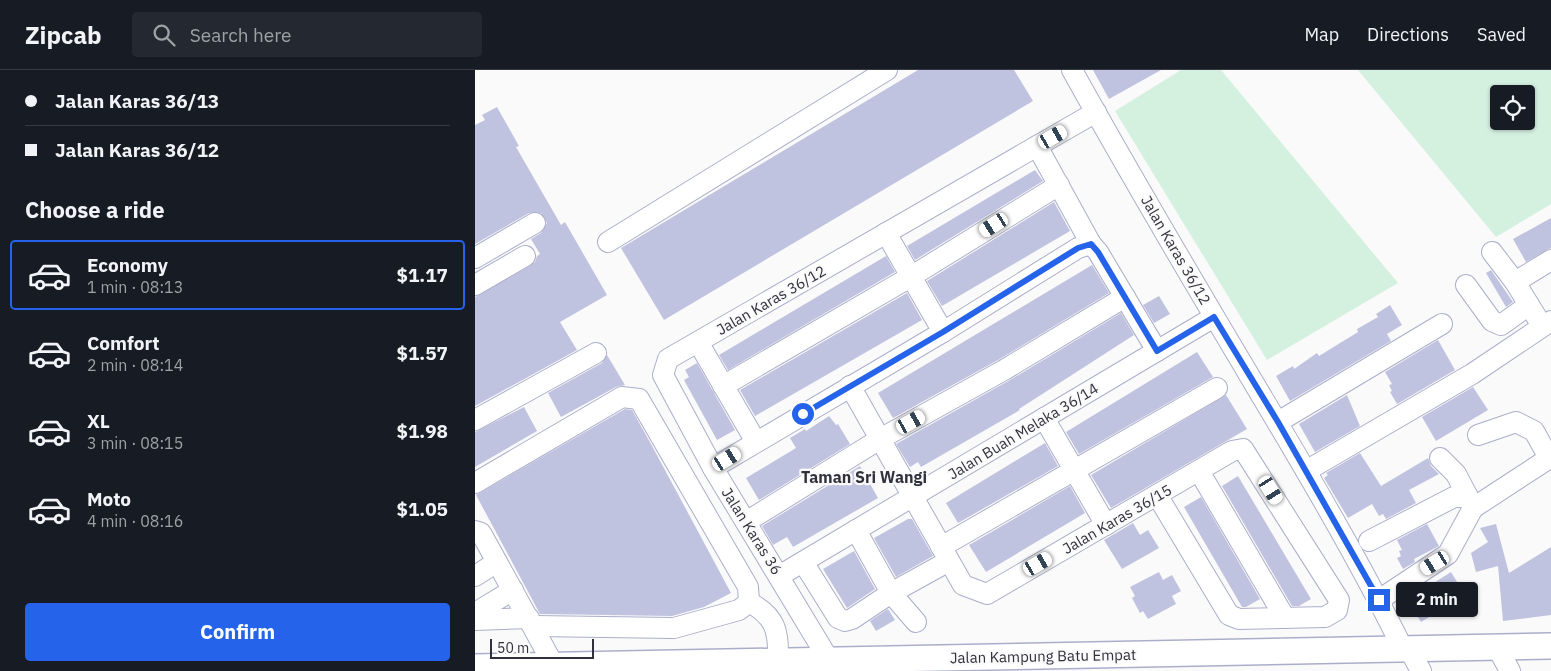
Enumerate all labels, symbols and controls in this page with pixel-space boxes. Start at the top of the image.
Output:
search box [132,12,482,57]
text: Zipcab [25,19,102,51]
icon: search [150,21,178,49]
text: Search here [190,23,292,47]
text: Map [1304,23,1339,46]
text: Directions [1367,23,1449,46]
text: Saved [1477,23,1526,46]
map controls [1490,85,1535,130]
button: locate [1490,85,1535,130]
text: Jalan Karas 36/13 [55,89,219,113]
car [1036,123,1069,151]
text: Jalan Karas 36/12 [55,138,219,162]
street label: Jalan Karas 36/12 [1137,192,1215,308]
text: Choose a ride [25,195,165,224]
car [977,211,1010,239]
icon: car [27,253,72,298]
text: Economy [87,253,168,277]
street label: Jalan Karas 36/12 [713,261,829,339]
text: $1.17 [396,263,448,287]
text: 1 min · 08:13 [87,277,183,297]
icon: car [27,331,72,376]
text: Comfort [87,331,160,355]
text: $1.57 [396,341,448,365]
text: 2 min · 08:14 [87,355,183,375]
street label: Jalan Buah Melaka 36/14 [944,379,1102,483]
route start [792,403,814,425]
car [894,408,927,436]
icon: car [27,409,72,454]
text: XL [87,409,110,433]
text: $1.98 [396,419,448,443]
text: 3 min · 08:15 [87,433,183,453]
car [710,445,743,473]
district label: Taman Sri Wangi [801,467,927,487]
car [1256,473,1285,507]
street label: Jalan Karas 36/15 [1059,480,1175,558]
street label: Jalan Karas 36 [718,484,786,578]
icon: car [27,487,72,532]
text: Moto [87,487,131,511]
text: $1.05 [396,497,448,521]
text: 4 min · 08:16 [87,511,183,531]
car [1418,549,1451,577]
car [1021,550,1054,578]
callout: 2 min [1397,582,1479,618]
route end [1368,589,1390,611]
text: 2 min [1416,589,1458,609]
button: Confirm [25,603,450,661]
scale bar [490,636,594,659]
text: 50 m [497,639,529,657]
street label: Jalan Kampung Batu Empat [950,645,1136,667]

